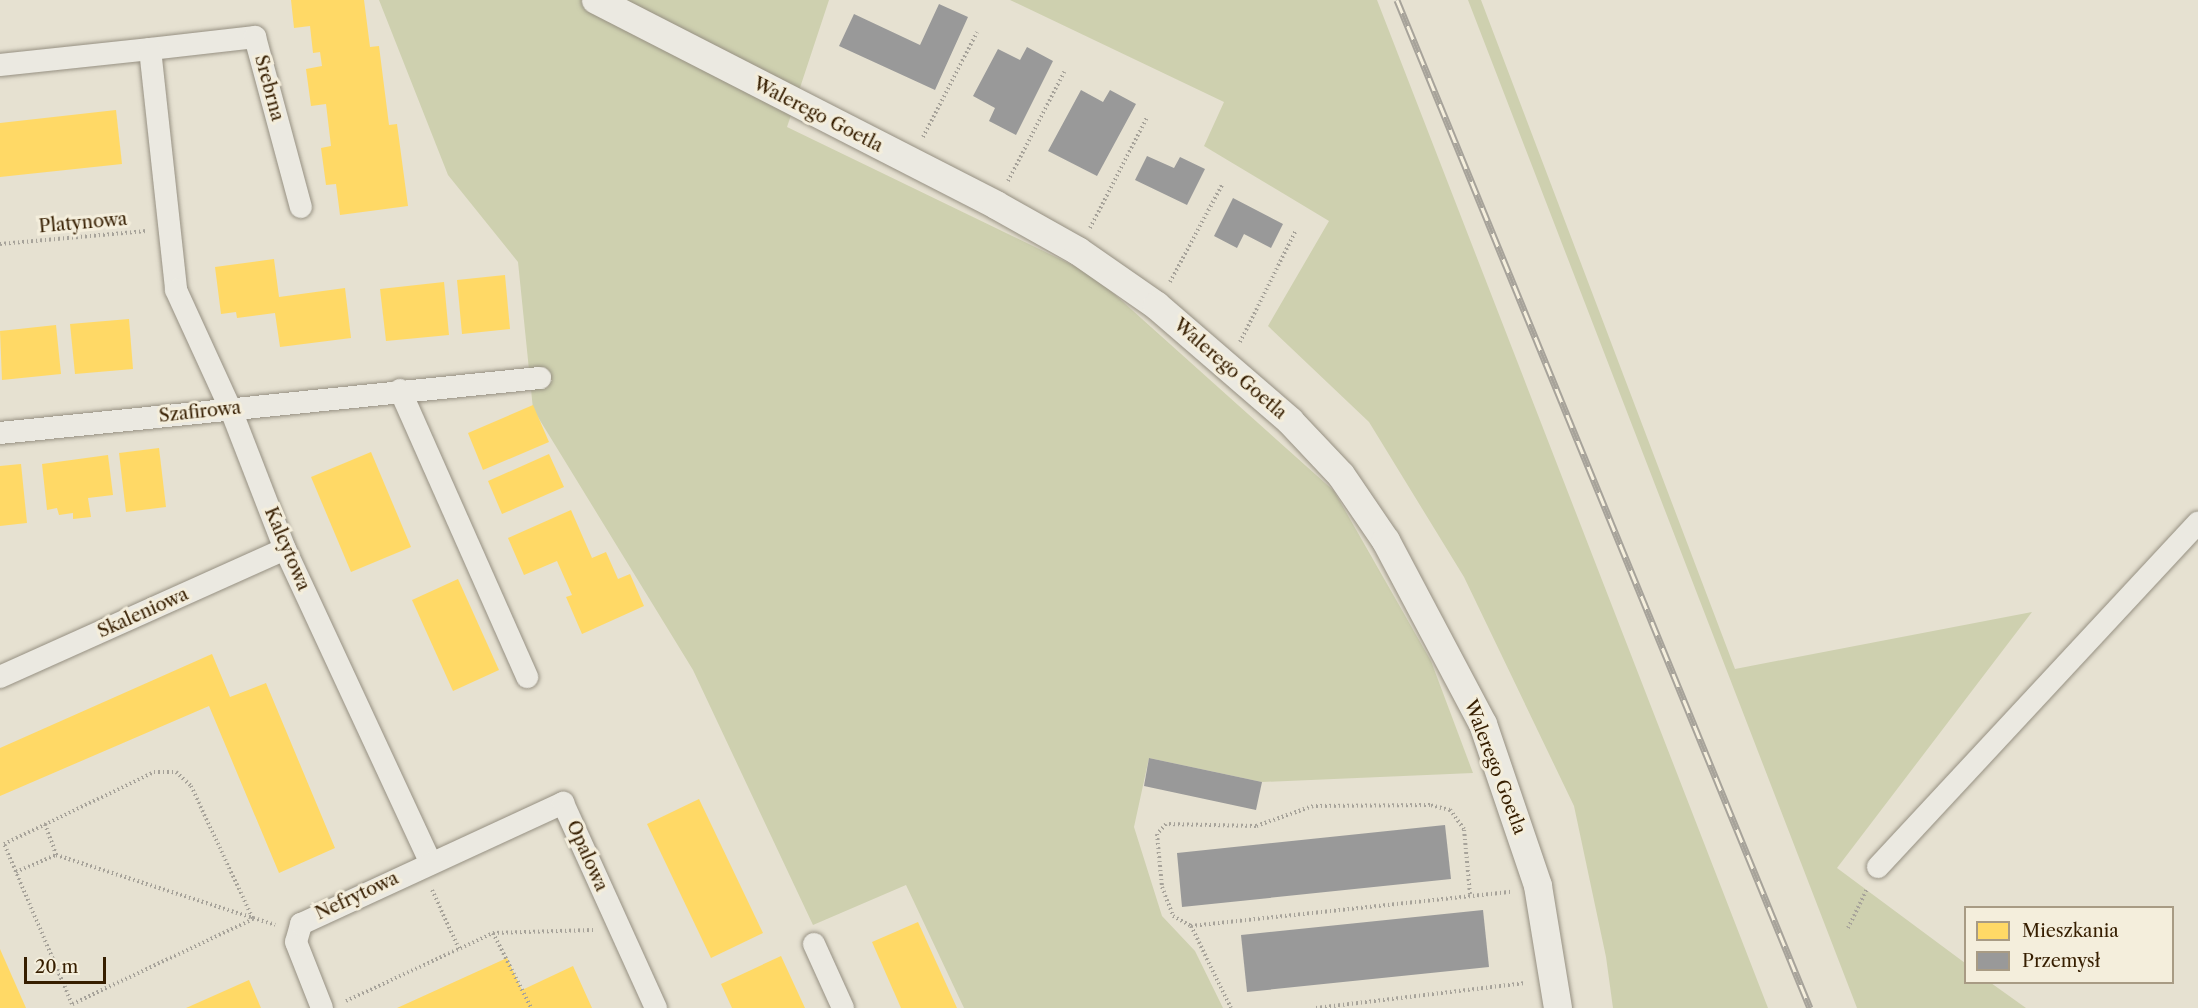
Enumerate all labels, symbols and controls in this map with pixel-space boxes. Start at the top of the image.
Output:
street label: Srebrna [250,53,288,123]
street label: Walerego Goetla [750,73,886,157]
street label: Platynowa [38,208,128,238]
street label: Walerego Goetla [1169,314,1291,424]
street label: Szafirowa [158,397,242,427]
street label: Kalcytowa [260,504,314,594]
street label: Skaleniowa [94,583,192,643]
street label: Walerego Goetla [1459,697,1531,837]
street label: Opalowa [562,817,612,895]
street label: Nefrytowa [312,867,402,925]
legend [1964,906,2174,984]
text: Mieszkania [2022,920,2119,942]
scale bar [27,945,110,983]
text: Przemysł [2022,950,2100,972]
text: 20 m [35,956,78,978]

